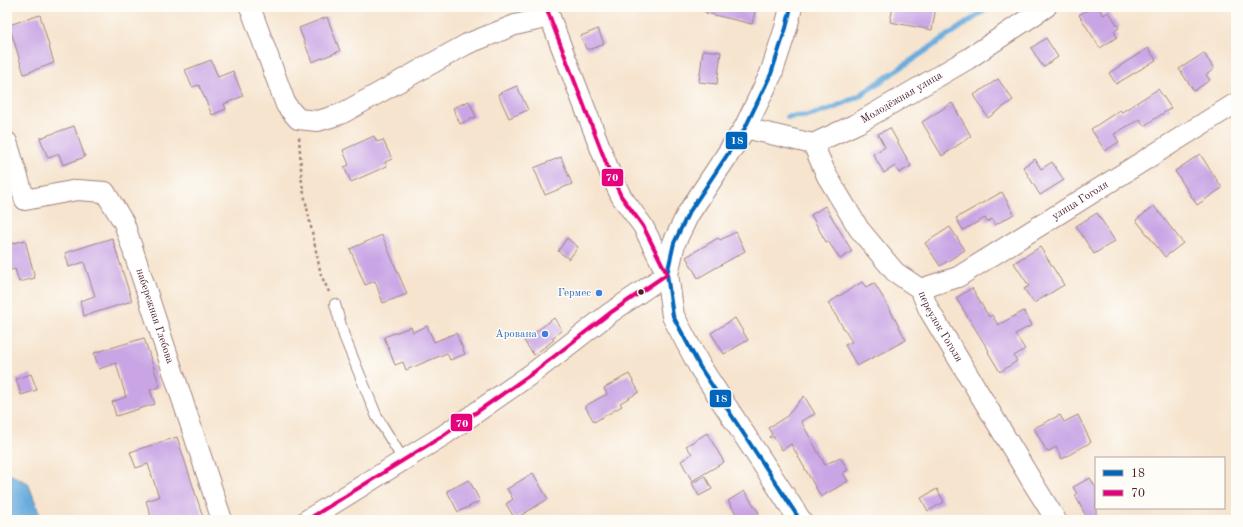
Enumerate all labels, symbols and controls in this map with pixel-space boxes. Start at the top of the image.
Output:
street label: Молодёжная улица [859,69,945,126]
line badge: 18 [725,131,748,150]
text: 18 [731,136,743,147]
line badge: 70 [601,168,624,187]
text: 70 [606,173,618,184]
street label: улица Гоголя [1050,179,1110,222]
street label: набережная Глебова [134,267,176,365]
unlabelled marker [636,287,646,297]
place label: Гермес [558,288,591,299]
marker: Гермес [594,288,604,298]
street label: переулок Гоголя [916,290,965,364]
place label: Арована [495,329,538,340]
marker: Арована [540,329,550,339]
line badge: 18 [709,389,732,408]
text: 18 [715,394,727,405]
line badge: 70 [450,413,473,432]
text: 70 [456,419,468,430]
legend [1095,457,1225,509]
text: 18 [1131,468,1145,480]
text: 70 [1131,488,1145,500]

